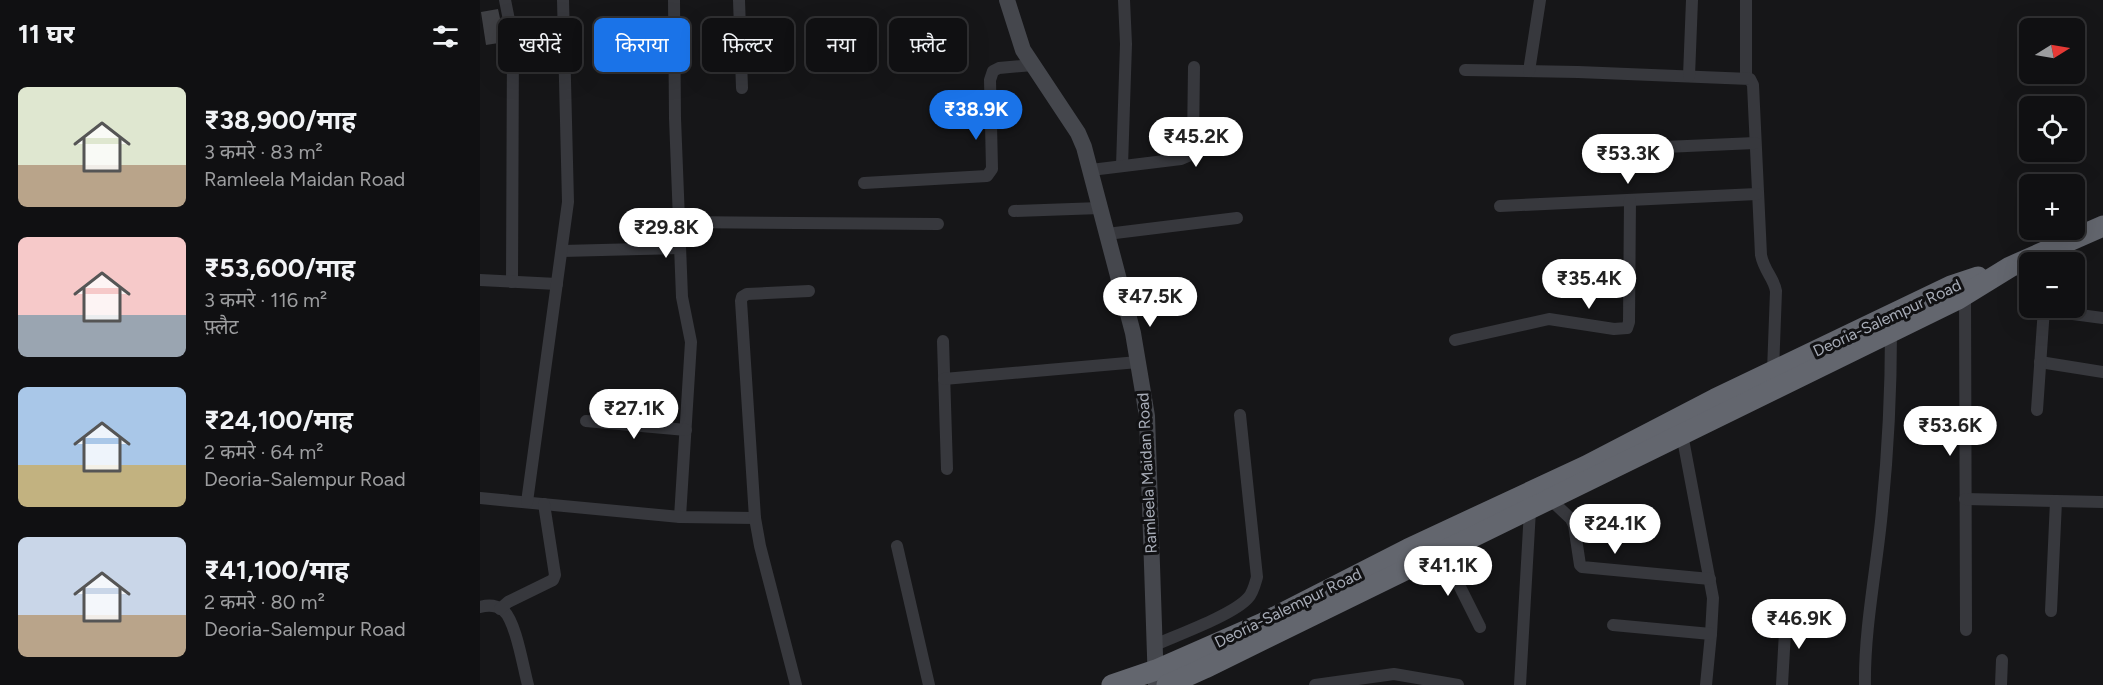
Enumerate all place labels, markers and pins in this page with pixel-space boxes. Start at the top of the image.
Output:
pin: ₹38.9K [927,90,1025,141]
pin: ₹45.2K [1147,117,1245,168]
pin: ₹53.3K [1579,134,1677,185]
pin: ₹29.8K [617,208,715,259]
pin: ₹35.4K [1540,259,1638,310]
pin: ₹47.5K [1101,277,1199,328]
pin: ₹27.1K [585,389,683,440]
pin: ₹53.6K [1901,406,1999,457]
pin: ₹24.1K [1566,504,1664,555]
pin: ₹41.1K [1399,546,1497,597]
pin: ₹46.9K [1750,599,1848,650]

